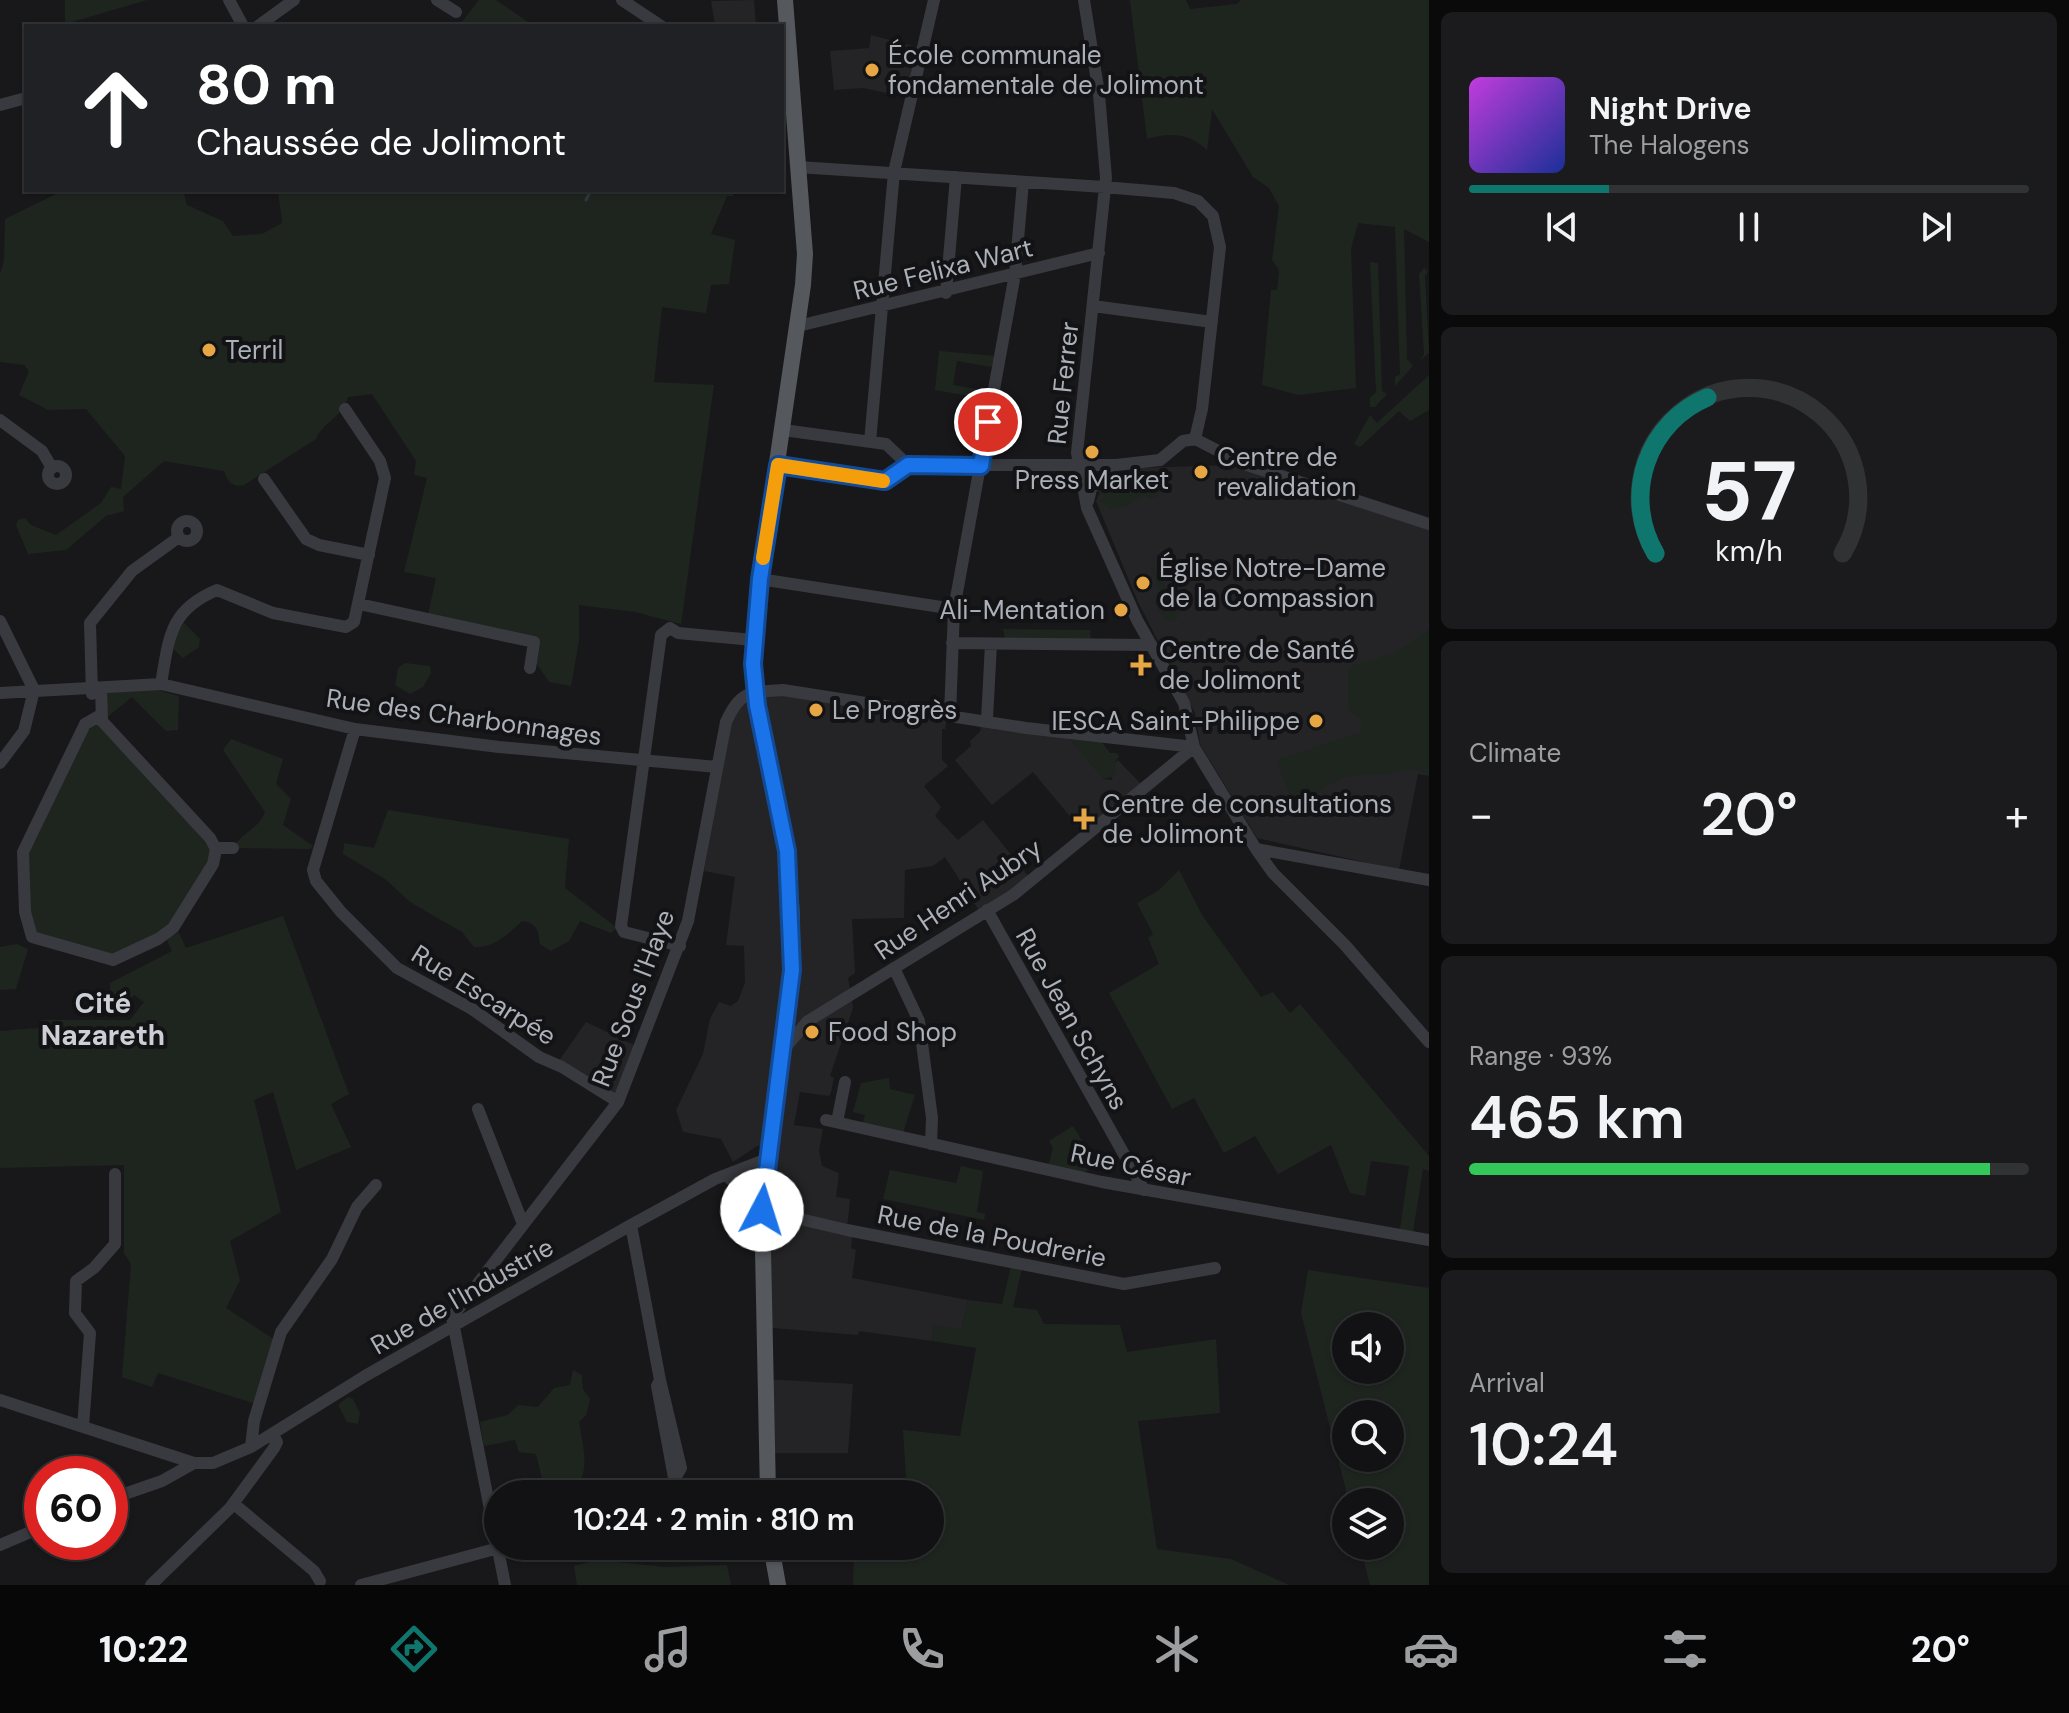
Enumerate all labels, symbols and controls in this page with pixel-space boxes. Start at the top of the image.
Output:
place label: École communale fondamentale de Jolimont [888,38,1204,102]
text: 80 m [196,48,337,121]
icon: ahead [64,56,168,160]
marker: École communale fondamentale de Jolimont [863,61,881,79]
text: Night Drive [1589,89,1752,128]
text: Chaussée de Jolimont [196,119,566,166]
text: The Halogens [1589,128,1749,162]
icon: previous [1540,205,1584,249]
icon: pause [1727,205,1771,249]
icon: next [1914,205,1958,249]
street label: Rue Felixa Wart [850,230,1036,308]
street label: Rue Ferrer [1040,320,1086,446]
place label: Terril [225,333,283,367]
marker: Terril [200,341,218,359]
pin [954,388,1022,456]
icon: arrive [966,400,1010,444]
text: 57 [1701,436,1797,545]
place label: Centre de revalidation [1217,440,1356,504]
marker: Press Market [1083,443,1101,461]
place label: Press Market [1015,463,1169,497]
marker: Centre de revalidation [1192,463,1210,481]
text: km/h [1715,533,1783,570]
place label: Église Notre-Dame de la Compassion [1159,551,1386,615]
marker: Église Notre-Dame de la Compassion [1134,574,1152,592]
place label: Ali-Mentation [939,593,1105,627]
marker: Ali-Mentation [1112,601,1130,619]
place label: Centre de Santé de Jolimont [1159,633,1355,697]
marker: Centre de Santé de Jolimont [1130,654,1152,676]
street label: Rue des Charbonnages [324,681,604,753]
place label: Le Progrès [832,693,957,727]
marker: Le Progrès [807,701,825,719]
place label: IESCA Saint-Philippe [1051,704,1300,738]
marker: IESCA Saint-Philippe [1307,712,1325,730]
text: Climate [1469,736,1561,770]
text: 20° [1700,775,1798,854]
text: − [1469,786,1493,844]
text: + [2005,786,2029,844]
place label: Centre de consultations de Jolimont [1102,787,1392,851]
marker: Centre de consultations de Jolimont [1073,808,1095,830]
street label: Rue Henri Aubry [868,831,1048,967]
street label: Rue Sous l'Haye [584,905,682,1091]
street label: Rue Jean Schyns [1008,922,1136,1116]
street label: Rue Escarpée [405,937,563,1053]
district label: Cité Nazareth [41,985,165,1054]
place label: Food Shop [828,1015,957,1049]
marker: Food Shop [803,1023,821,1041]
text: Range · 93% [1469,1039,1612,1073]
text: 465 km [1469,1078,1685,1157]
street label: Rue César [1068,1136,1194,1194]
position arrow [720,1168,804,1252]
street label: Rue de la Poudrerie [875,1197,1109,1275]
street label: Rue de l'Industrie [365,1230,559,1362]
map controls [1332,1312,1404,1560]
button: sound [1332,1312,1404,1384]
text: Arrival [1469,1366,1545,1400]
button: search [1332,1400,1404,1472]
text: 10:24 [1469,1405,1618,1484]
speed limit sign: 60 [24,1456,128,1560]
button: layers [1332,1488,1404,1560]
text: 10:24 · 2 min · 810 m [573,1500,855,1539]
icon: directions [386,1621,442,1677]
icon: music [640,1621,696,1677]
icon: phone [894,1621,950,1677]
icon: climate [1149,1621,1205,1677]
icon: car [1403,1621,1459,1677]
icon: filters [1657,1621,1713,1677]
text: 10:22 [99,1626,188,1673]
text: 20° [1911,1626,1970,1673]

